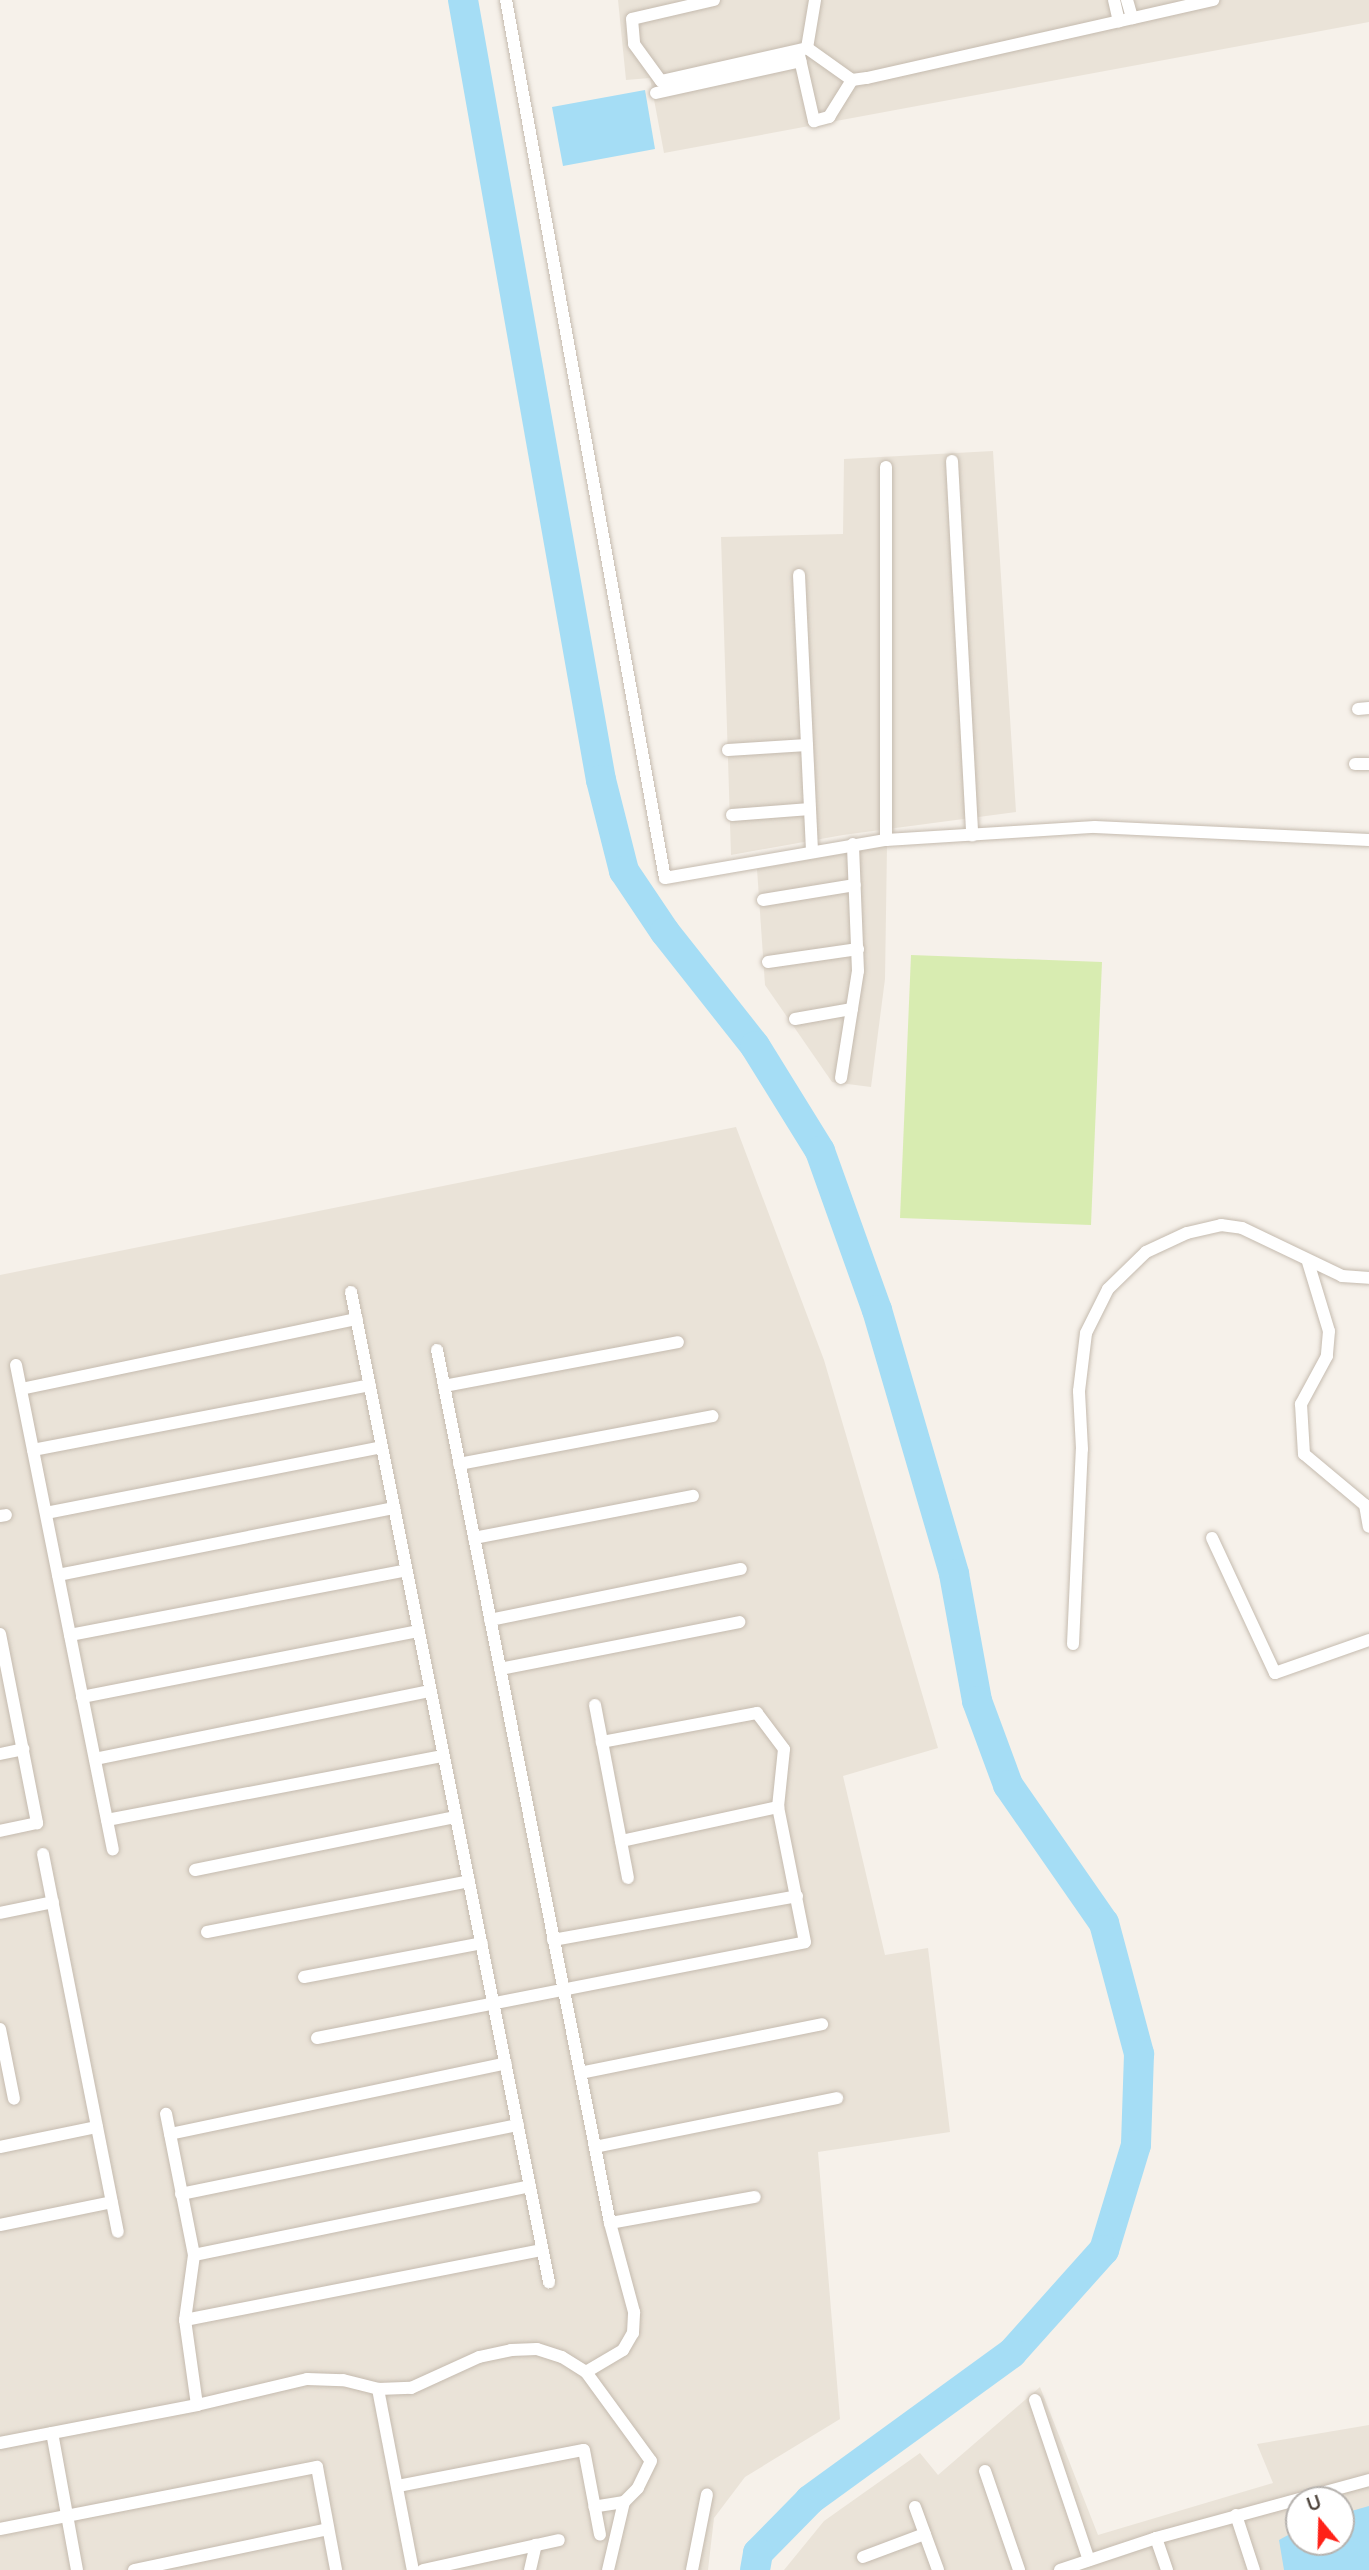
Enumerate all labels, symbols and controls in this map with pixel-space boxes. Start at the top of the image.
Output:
north arrow [1285,2486,1355,2556]
text: U [1303,2489,1325,2518]

